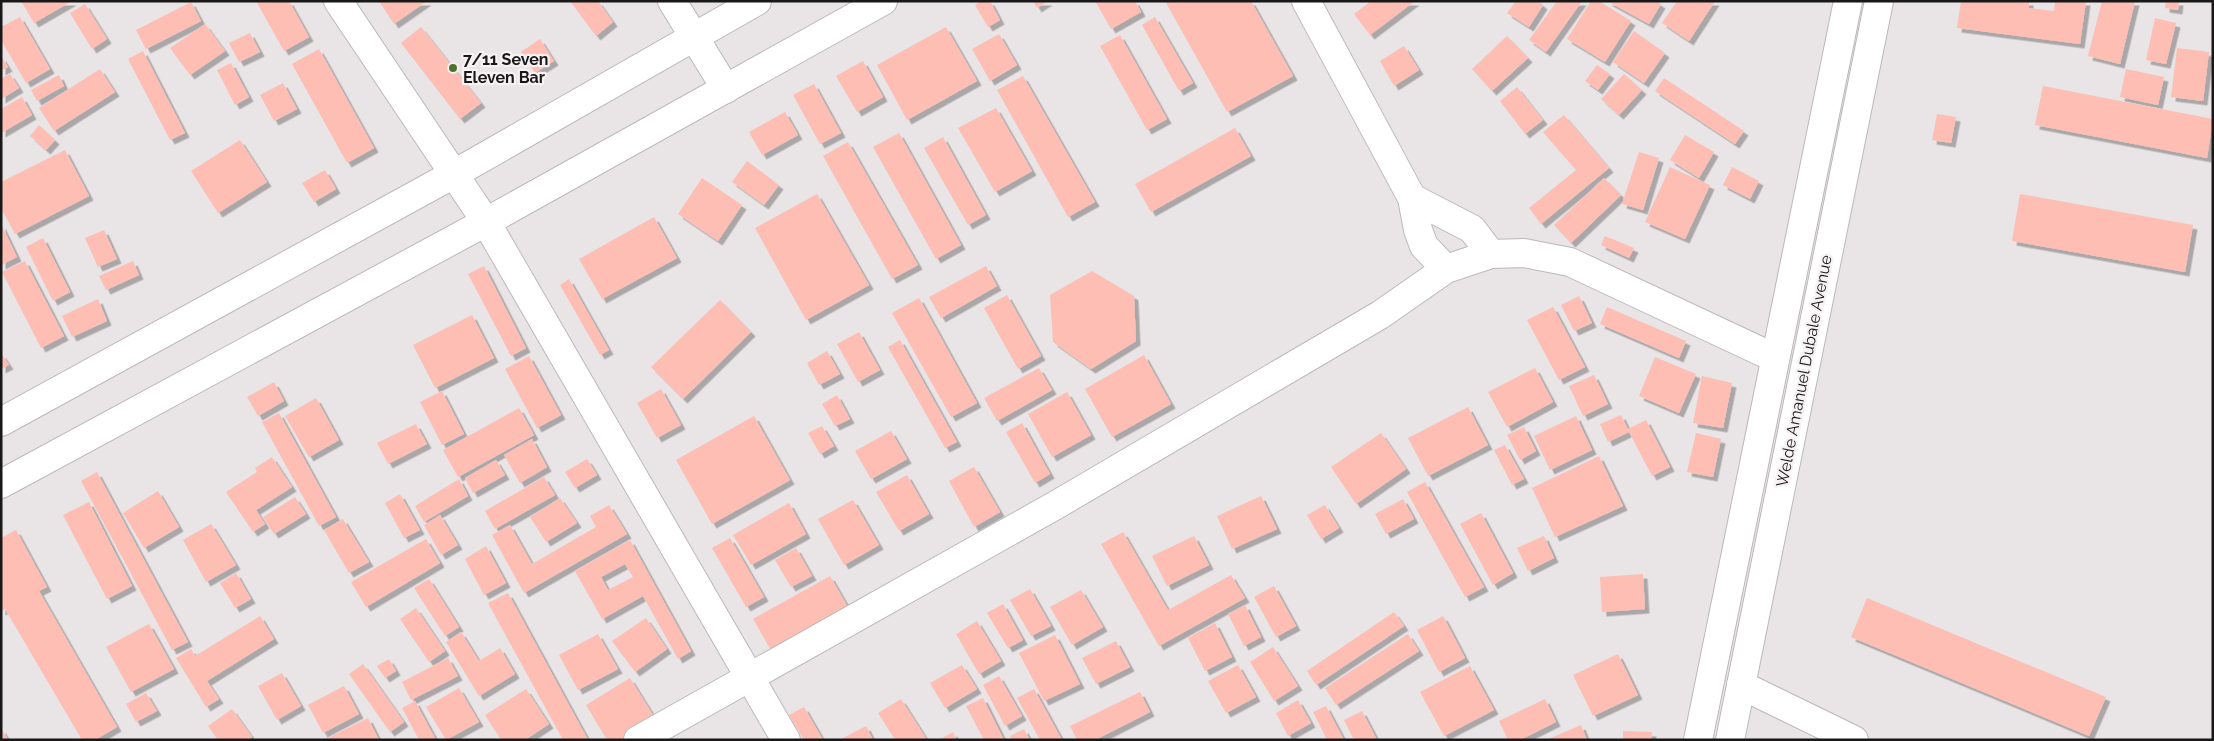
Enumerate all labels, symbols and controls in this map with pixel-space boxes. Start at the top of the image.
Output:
place label: 7/11 Seven Eleven Bar [463,50,549,87]
marker: 7/11 Seven Eleven Bar [447,62,459,74]
street label: Welde Amanuel Dubale Avenue [1772,253,1836,489]

